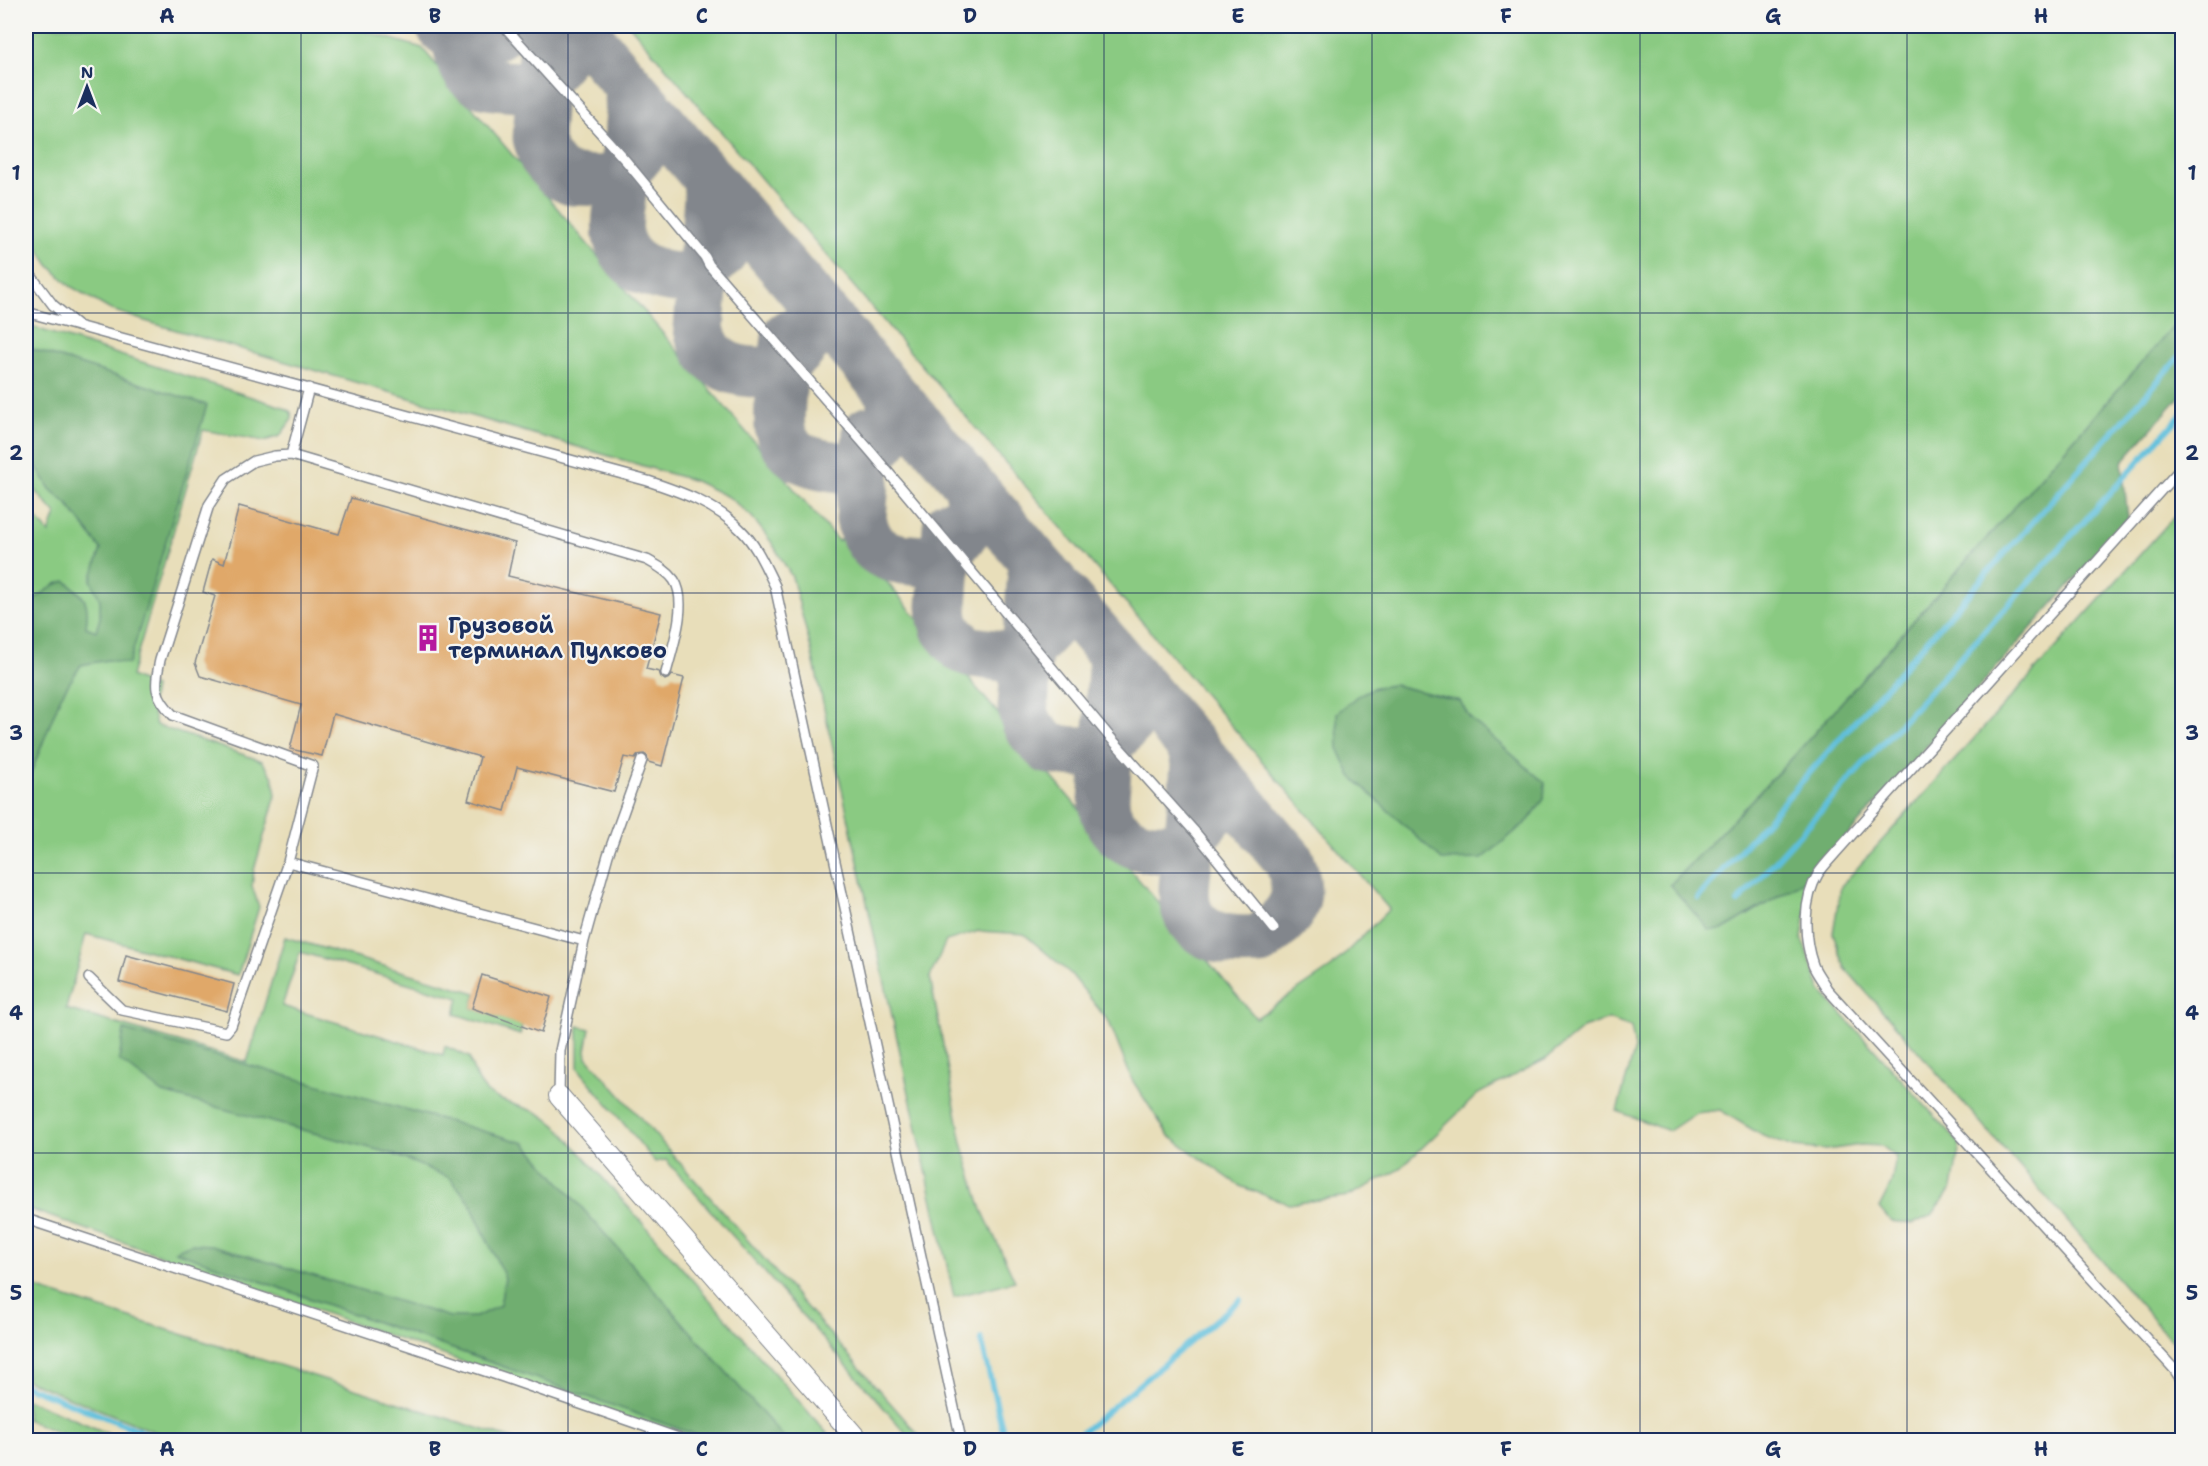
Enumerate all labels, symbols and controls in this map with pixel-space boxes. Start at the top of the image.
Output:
text: A [159,3,175,29]
text: B [429,3,441,29]
text: C [696,3,708,29]
text: D [963,3,977,29]
text: E [1231,3,1245,29]
text: F [1500,3,1512,29]
text: G [1765,3,1781,29]
text: H [2034,3,2048,29]
north arrow [57,57,117,117]
text: N [81,62,93,83]
text: 1 [11,160,21,186]
text: 1 [2187,160,2197,186]
text: 2 [9,440,23,466]
text: 2 [2185,440,2199,466]
place label: Грузовой терминал Пулково [448,611,667,665]
building icon: Грузовой терминал Пулково [413,623,443,653]
text: 3 [9,720,23,746]
text: 3 [2185,720,2199,746]
text: 4 [9,1000,23,1026]
text: 4 [2185,1000,2199,1026]
text: 5 [10,1280,22,1306]
text: 5 [2186,1280,2198,1306]
text: A [159,1436,175,1462]
text: B [429,1436,441,1462]
text: C [696,1436,708,1462]
text: D [963,1436,977,1462]
text: E [1231,1436,1245,1462]
text: F [1500,1436,1512,1462]
text: G [1765,1436,1781,1462]
text: H [2034,1436,2048,1462]

